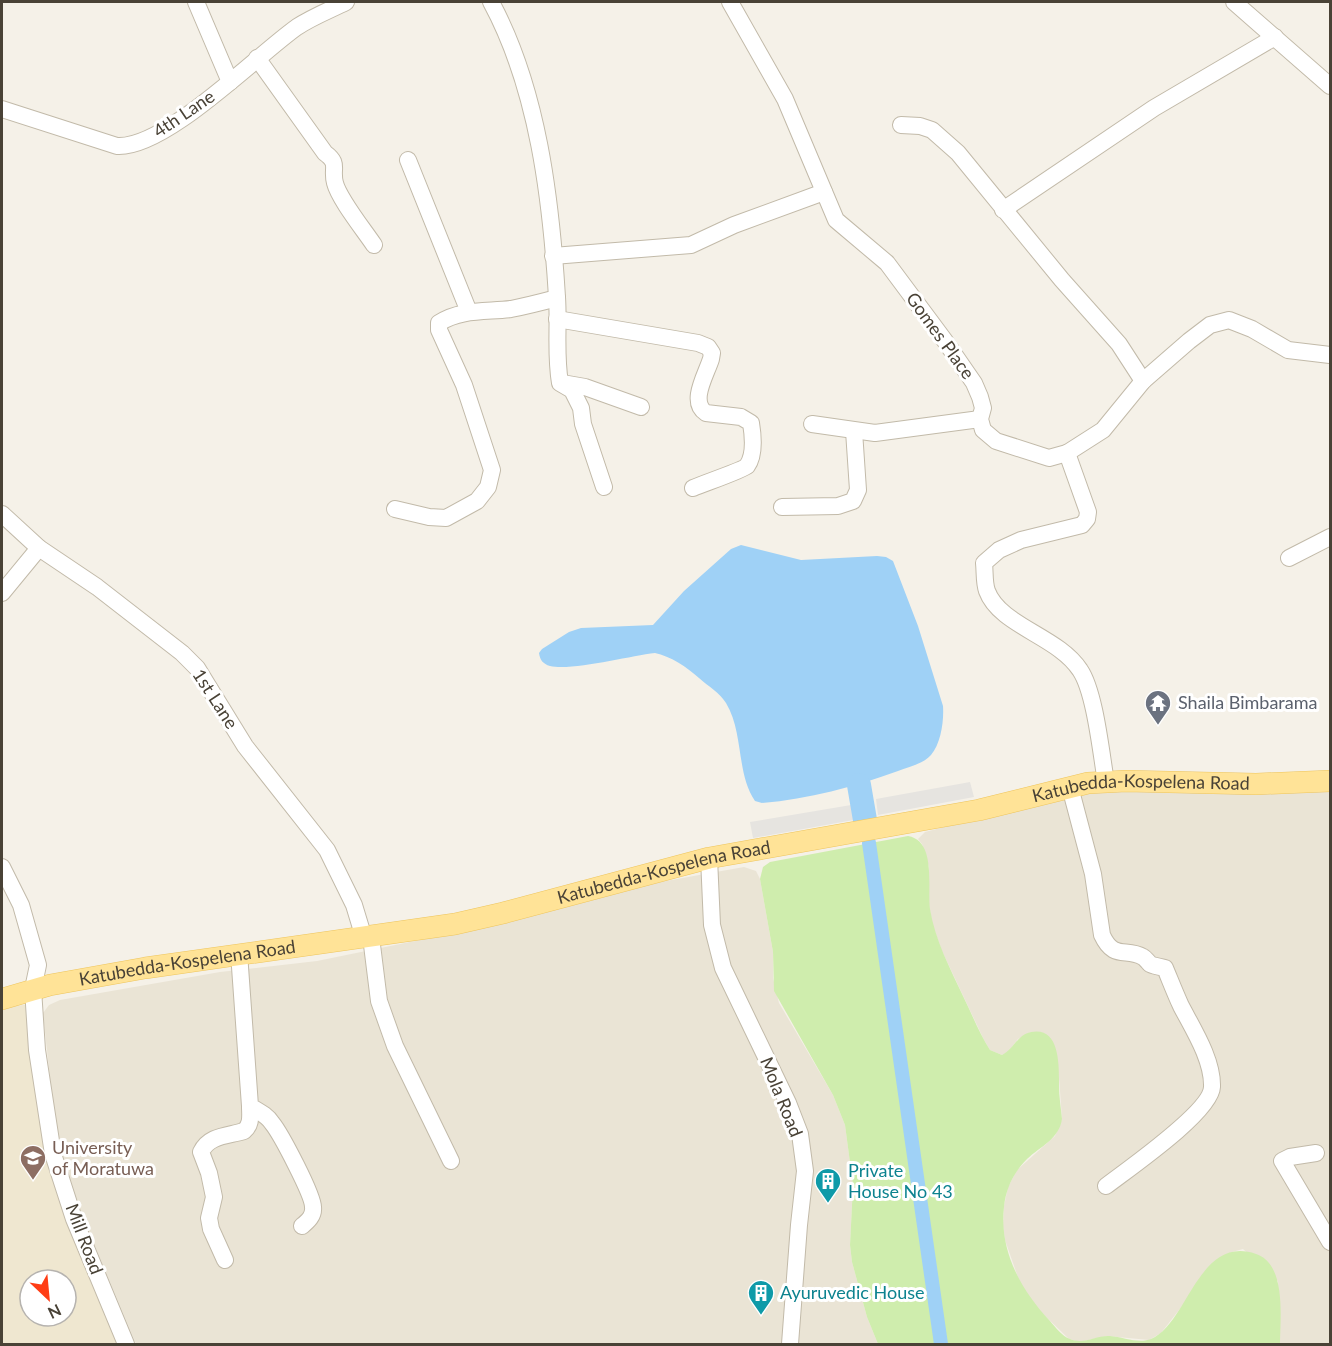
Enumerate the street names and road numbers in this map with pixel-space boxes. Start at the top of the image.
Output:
street label: 4th Lane [149,85,218,142]
street label: Gomes Place [902,288,980,383]
street label: 1st Lane [188,664,243,733]
street label: Katubedda-Kospelena Road [1030,769,1250,806]
street label: Katubedda-Kospelena Road [555,835,772,908]
street label: Katubedda-Kospelena Road [77,935,297,990]
street label: Mola Road [756,1053,808,1140]
street label: Mill Road [61,1200,108,1277]

